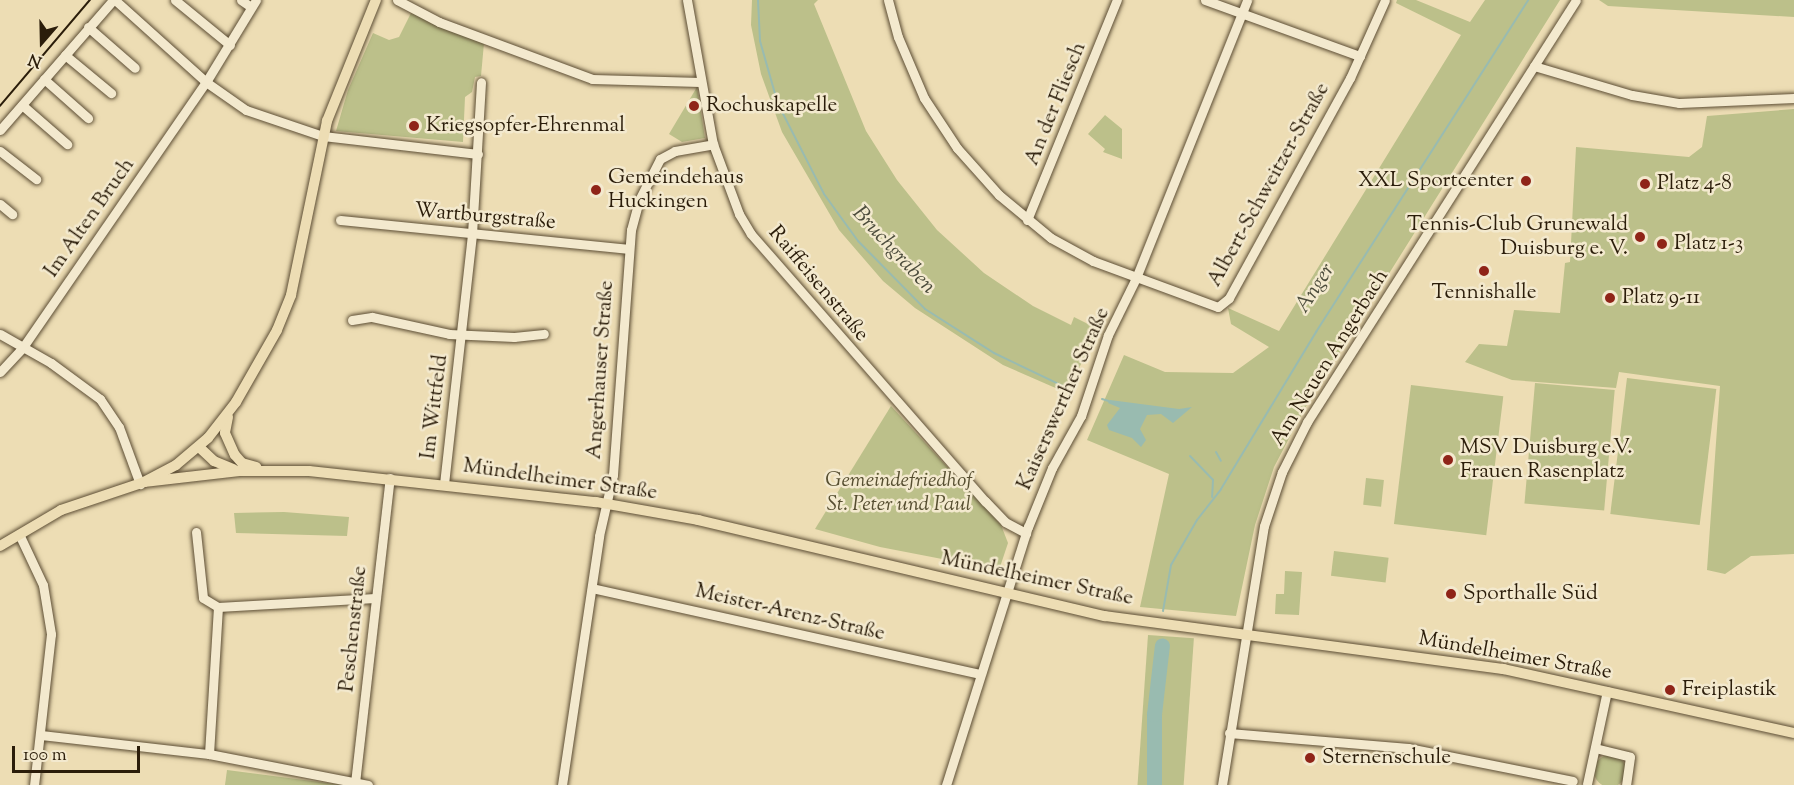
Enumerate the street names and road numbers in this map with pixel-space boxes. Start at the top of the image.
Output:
street label: An der Fliesch [1020,39,1092,169]
street label: Albert-Schweitzer-Straße [1202,79,1336,291]
street label: Im Alten Bruch [39,153,141,283]
street label: Wartburgstraße [413,198,557,236]
street label: Raiffeisenstraße [762,221,874,347]
street label: Am Neuen Angerbach [1265,265,1395,451]
street label: Angerhauser Straße [582,280,620,460]
street label: Kaiserswerther Straße [1012,304,1116,494]
street label: Im Wittfeld [416,353,454,461]
street label: Mündelheimer Straße [461,454,659,506]
street label: Mündelheimer Straße [939,546,1135,612]
street label: Peschenstraße [335,565,373,693]
street label: Meister-Arenz-Straße [693,579,887,647]
street label: Mündelheimer Straße [1416,627,1614,685]

